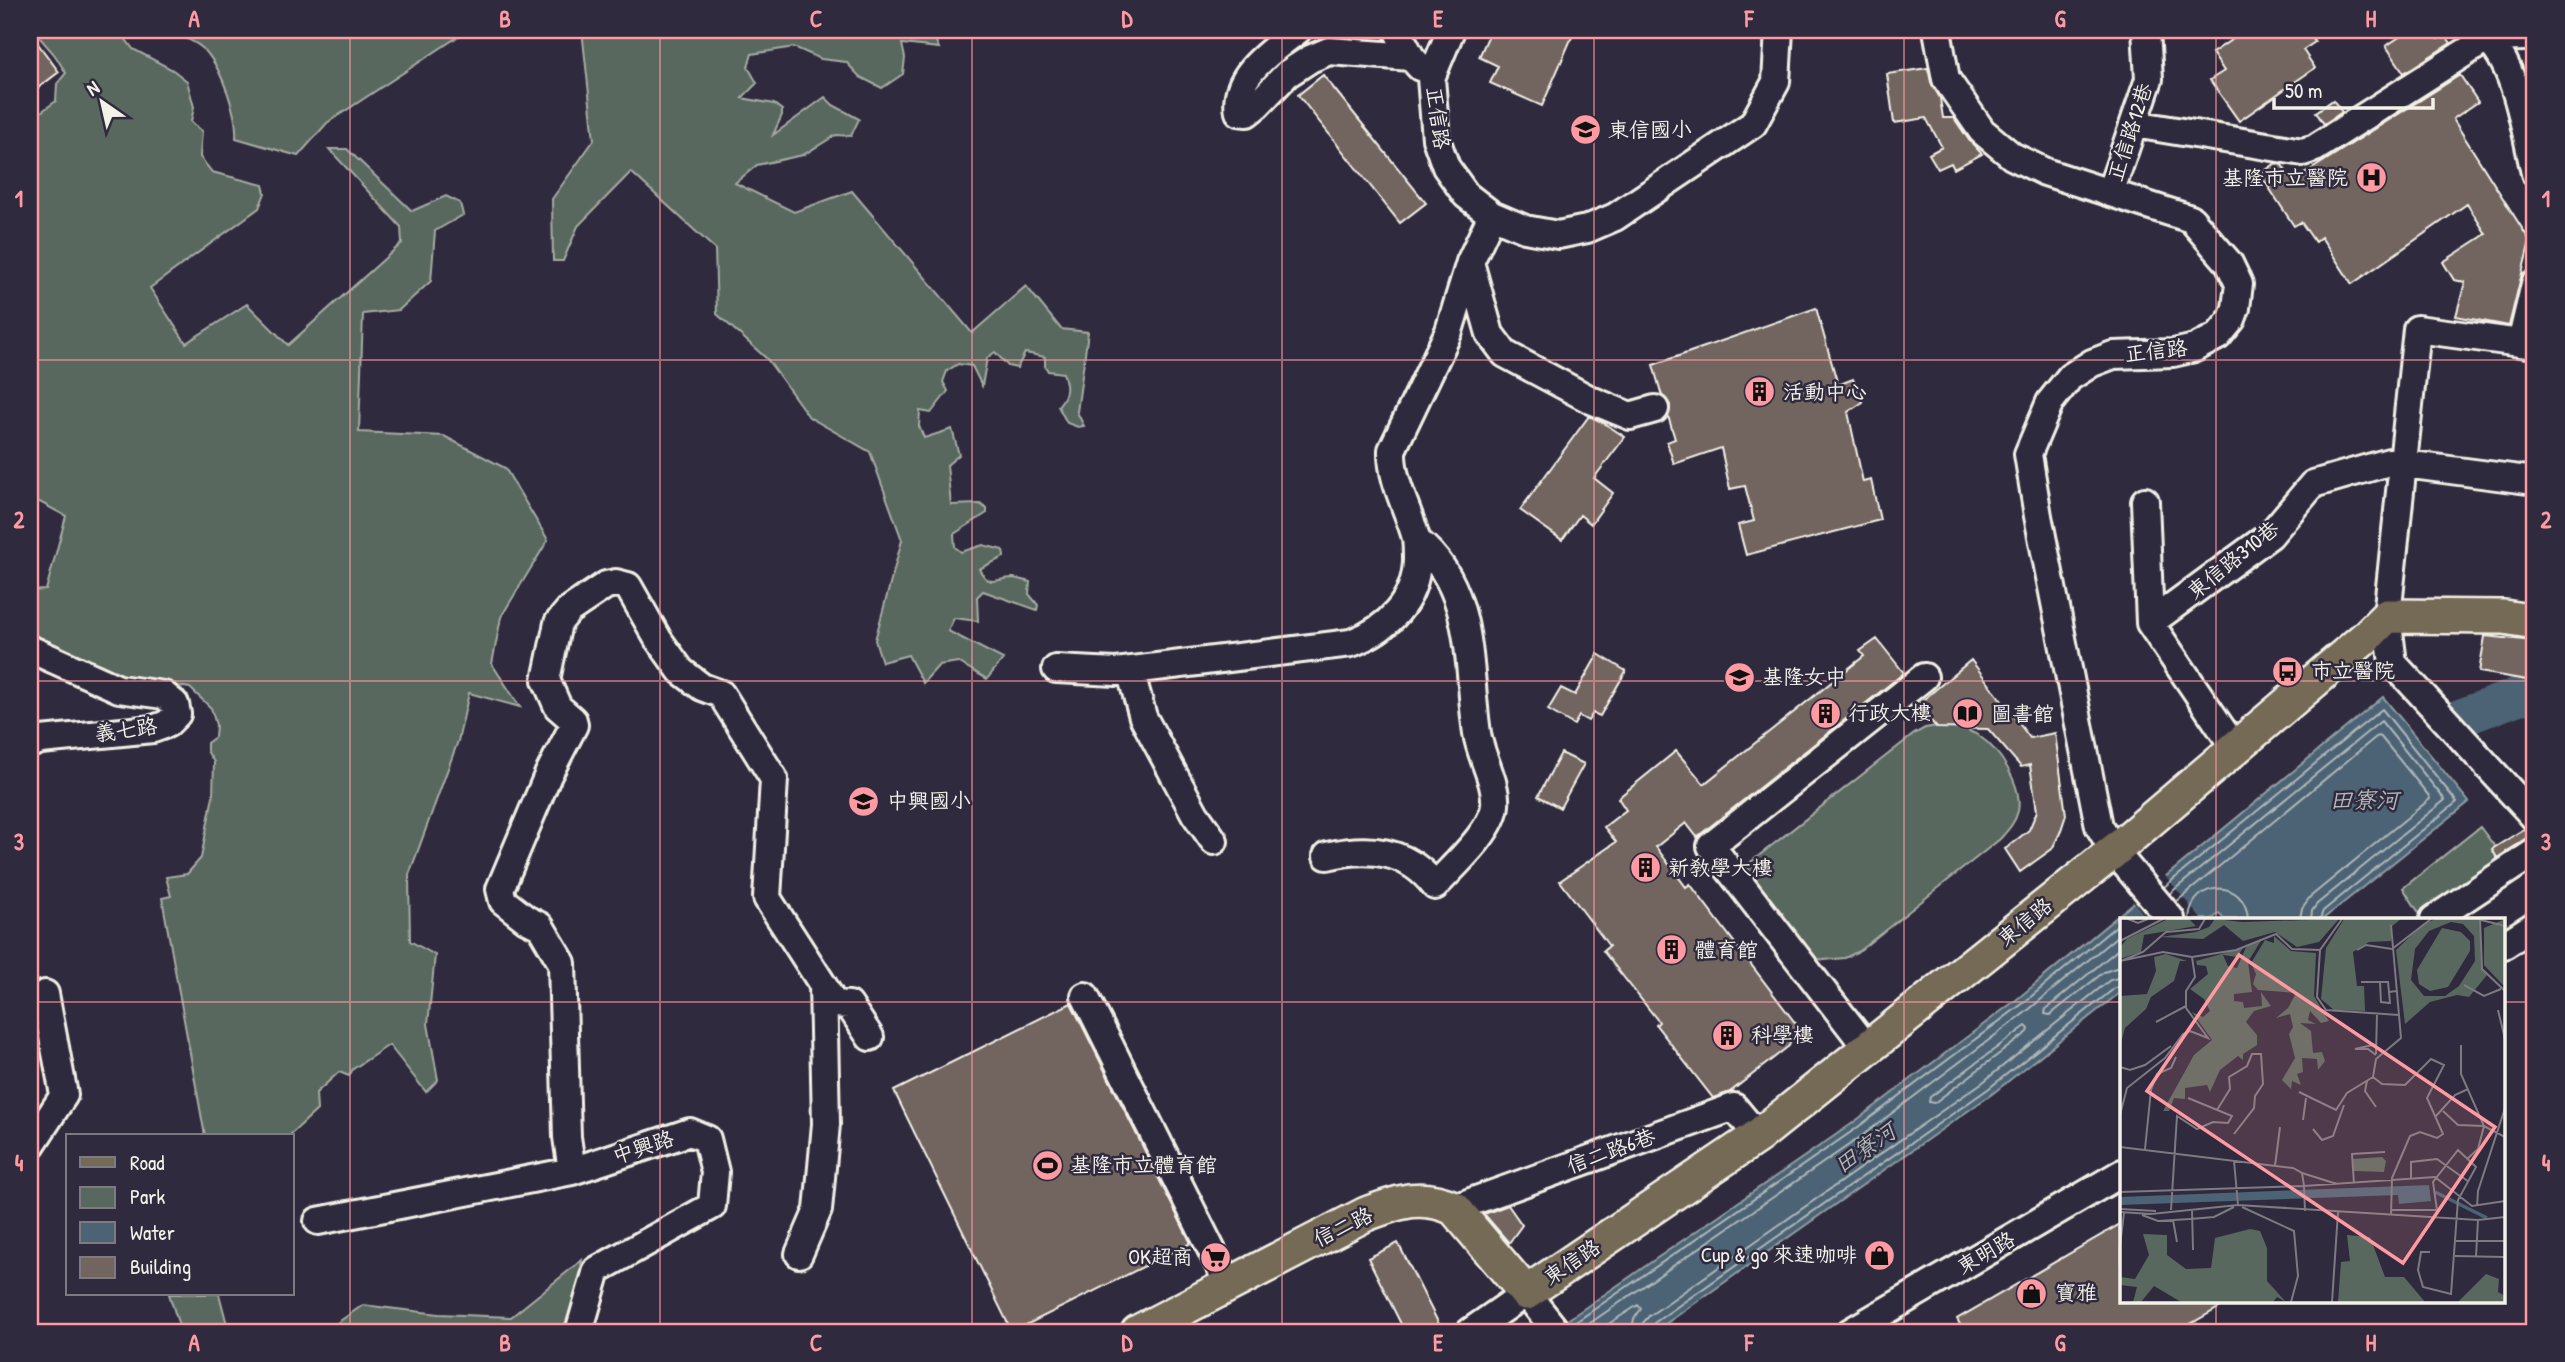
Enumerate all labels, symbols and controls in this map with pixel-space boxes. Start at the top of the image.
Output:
text: A [188,3,200,34]
text: B [499,3,511,34]
text: C [810,3,822,34]
text: D [1122,3,1134,34]
text: E [1433,3,1444,34]
text: F [1744,3,1755,34]
text: G [2054,3,2066,34]
text: H [2366,3,2377,34]
north arrow [66,66,136,136]
scale bar [2274,66,2434,110]
text: N [81,74,104,102]
text: 50 m [2285,76,2322,105]
street label: 正信路12巷 [2100,79,2159,185]
street label: 正信路 [1420,85,1457,151]
school or university icon: 東信國小 [1568,113,1602,147]
place label: 東信國小 [1608,115,1692,144]
hospital icon: 基隆市立醫院 [2354,161,2388,195]
place label: 基隆市立醫院 [2222,163,2348,192]
text: 1 [15,183,23,214]
text: 1 [2542,183,2550,214]
street label: 正信路 [2123,333,2189,368]
building icon: 活動中心 [1743,375,1777,409]
place label: 活動中心 [1783,377,1867,406]
text: 2 [14,504,25,535]
text: 2 [2541,504,2552,535]
street label: 東信路310巷 [2181,514,2285,606]
bus stop icon: 市立醫院 [2271,654,2305,688]
place label: 市立醫院 [2311,656,2395,685]
school or university icon: 基隆女中 [1722,660,1756,694]
place label: 基隆女中 [1762,662,1846,691]
building icon: 行政大樓 [1808,696,1842,730]
library icon: 圖書館 [1951,697,1985,731]
place label: 行政大樓 [1848,698,1932,727]
place label: 圖書館 [1991,699,2054,728]
street label: 義七路 [93,711,159,748]
school or university icon: 中興國小 [847,784,881,818]
water label: 田寮河 [2330,784,2403,815]
place label: 中興國小 [887,786,971,815]
text: 3 [14,826,24,857]
text: 3 [2541,826,2551,857]
building icon: 新教學大樓 [1628,851,1662,885]
place label: 新教學大樓 [1668,853,1773,882]
street label: 東信路 [1991,891,2058,953]
inset map [2120,918,2506,1302]
building icon: 體育館 [1655,933,1689,967]
place label: 體育館 [1695,935,1758,964]
building icon: 科學樓 [1711,1018,1745,1052]
place label: 科學樓 [1751,1020,1814,1049]
water label: 田寮河 [1828,1113,1905,1180]
street label: 信二路6巷 [1562,1121,1659,1180]
street label: 中興路 [608,1123,677,1170]
legend [66,1134,294,1296]
text: 4 [15,1147,24,1178]
text: 4 [2542,1147,2551,1178]
text: Road [130,1148,164,1177]
sports icon: 基隆市立體育館 [1030,1148,1064,1182]
place label: 基隆市立體育館 [1070,1150,1217,1179]
text: Park [130,1182,165,1211]
street label: 信二路 [1308,1200,1377,1253]
text: Water [130,1218,175,1247]
street label: 東明路 [1951,1224,2020,1281]
street label: 東信路 [1537,1232,1606,1291]
shop icon: Cup & go 來速咖啡 [1863,1238,1897,1272]
supermarket icon: OK超商 [1199,1240,1233,1274]
place label: Cup & go 來速咖啡 [1701,1240,1857,1269]
place label: OK超商 [1128,1242,1193,1271]
text: Building [130,1252,191,1281]
shop icon: 寶雅 [2015,1276,2049,1310]
place label: 寶雅 [2055,1278,2097,1307]
text: A [188,1327,200,1358]
text: B [499,1327,511,1358]
text: C [810,1327,822,1358]
text: D [1122,1327,1134,1358]
text: E [1433,1327,1444,1358]
text: F [1744,1327,1755,1358]
text: G [2054,1327,2066,1358]
text: H [2366,1327,2377,1358]

